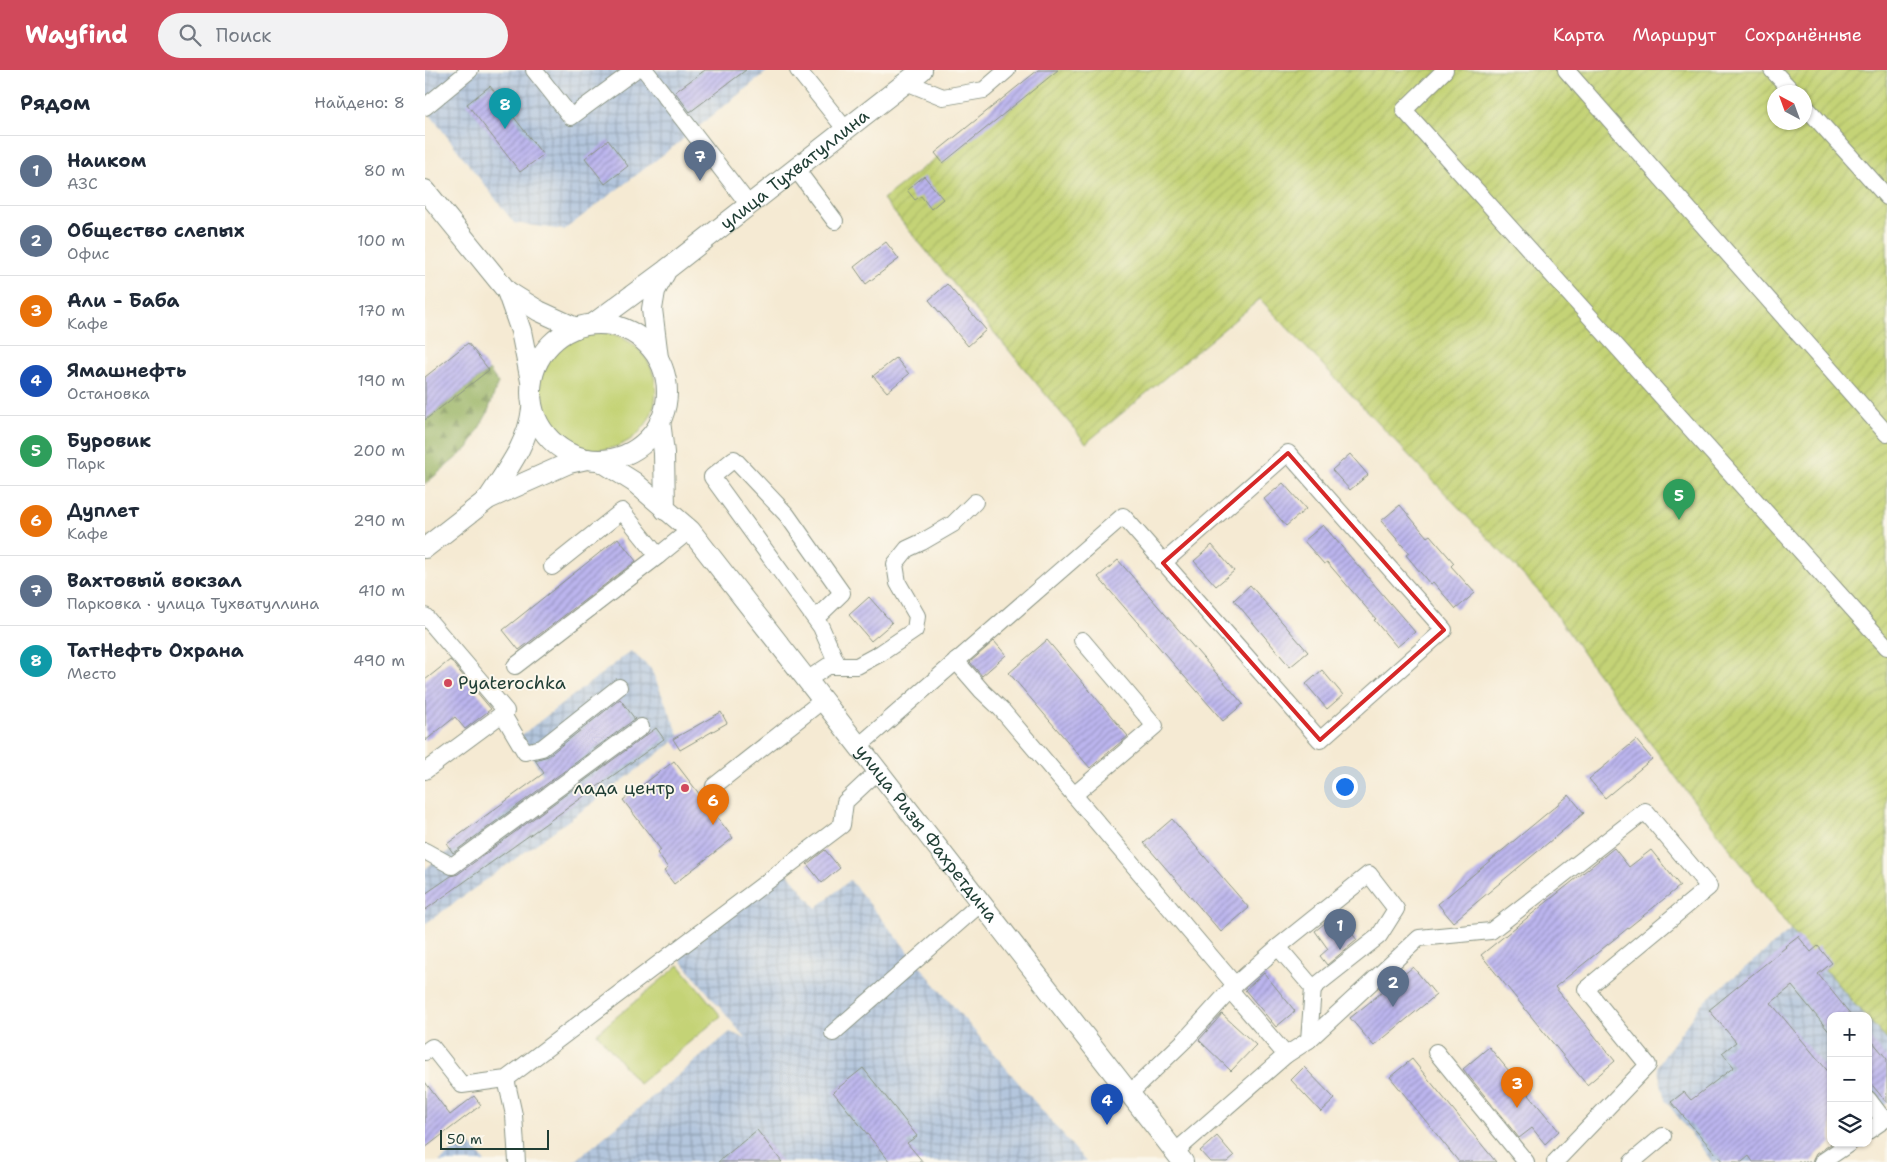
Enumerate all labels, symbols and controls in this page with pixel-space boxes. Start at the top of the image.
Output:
search box [158,13,508,58]
text: Wayfind [25,19,128,51]
icon: search [176,21,204,49]
text: Поиск [216,23,271,48]
text: Карта [1553,23,1604,47]
text: Маршрут [1632,23,1716,47]
text: Сохранённые [1744,23,1862,47]
north arrow [1767,85,1812,130]
pin: 8 [489,88,521,129]
text: Рядом [20,89,90,117]
text: Найдено: 8 [314,92,405,113]
street label: улица Тухватуллина [715,104,874,235]
pin: 7 [684,140,716,181]
text: Наиком [67,148,146,173]
text: 1 [32,160,40,181]
text: 80 m [364,160,405,181]
text: АЗС [67,173,98,194]
text: Общество слепых [67,218,245,243]
text: 2 [30,230,42,251]
text: 100 m [357,230,405,251]
text: Офис [67,243,109,264]
text: Али - Баба [67,288,180,313]
text: 3 [30,300,42,321]
text: 170 m [358,300,405,321]
text: Кафе [67,313,108,334]
text: Ямашнефть [67,358,186,383]
text: 4 [30,370,42,391]
text: 190 m [358,370,405,391]
text: Остановка [67,383,150,404]
text: Буровик [67,428,151,453]
text: 5 [31,440,41,461]
text: 200 m [353,440,405,461]
text: Парк [67,453,105,474]
pin: 5 [1663,479,1695,520]
text: Дуплет [67,498,139,523]
text: 6 [30,510,42,531]
text: 290 m [353,510,405,531]
text: Кафе [67,523,108,544]
text: Вахтовый вокзал [67,568,242,593]
text: 7 [30,580,42,601]
text: 410 m [358,580,405,601]
text: Парковка · улица Тухватуллина [67,593,319,614]
text: ТатНефть Охрана [67,638,244,663]
text: 8 [30,650,42,671]
text: 490 m [353,650,405,671]
text: Место [67,663,117,684]
place label: Pyaterochka [458,671,566,695]
marker: Pyaterochka [442,677,454,689]
street label: улица Ризы Фахретдина [850,740,1004,927]
your location [1332,774,1358,800]
place label: лада центр [574,776,675,800]
marker: лада центр [679,782,691,794]
pin: 6 [697,784,729,825]
pin: 1 [1324,909,1356,950]
pin: 2 [1377,966,1409,1007]
map controls [1827,1012,1872,1147]
button: + [1827,1012,1872,1057]
button: − [1827,1057,1872,1102]
pin: 3 [1501,1067,1533,1108]
pin: 4 [1091,1084,1123,1125]
button: layers [1827,1102,1872,1147]
scale bar [440,1127,549,1150]
text: 50 m [447,1130,482,1148]

